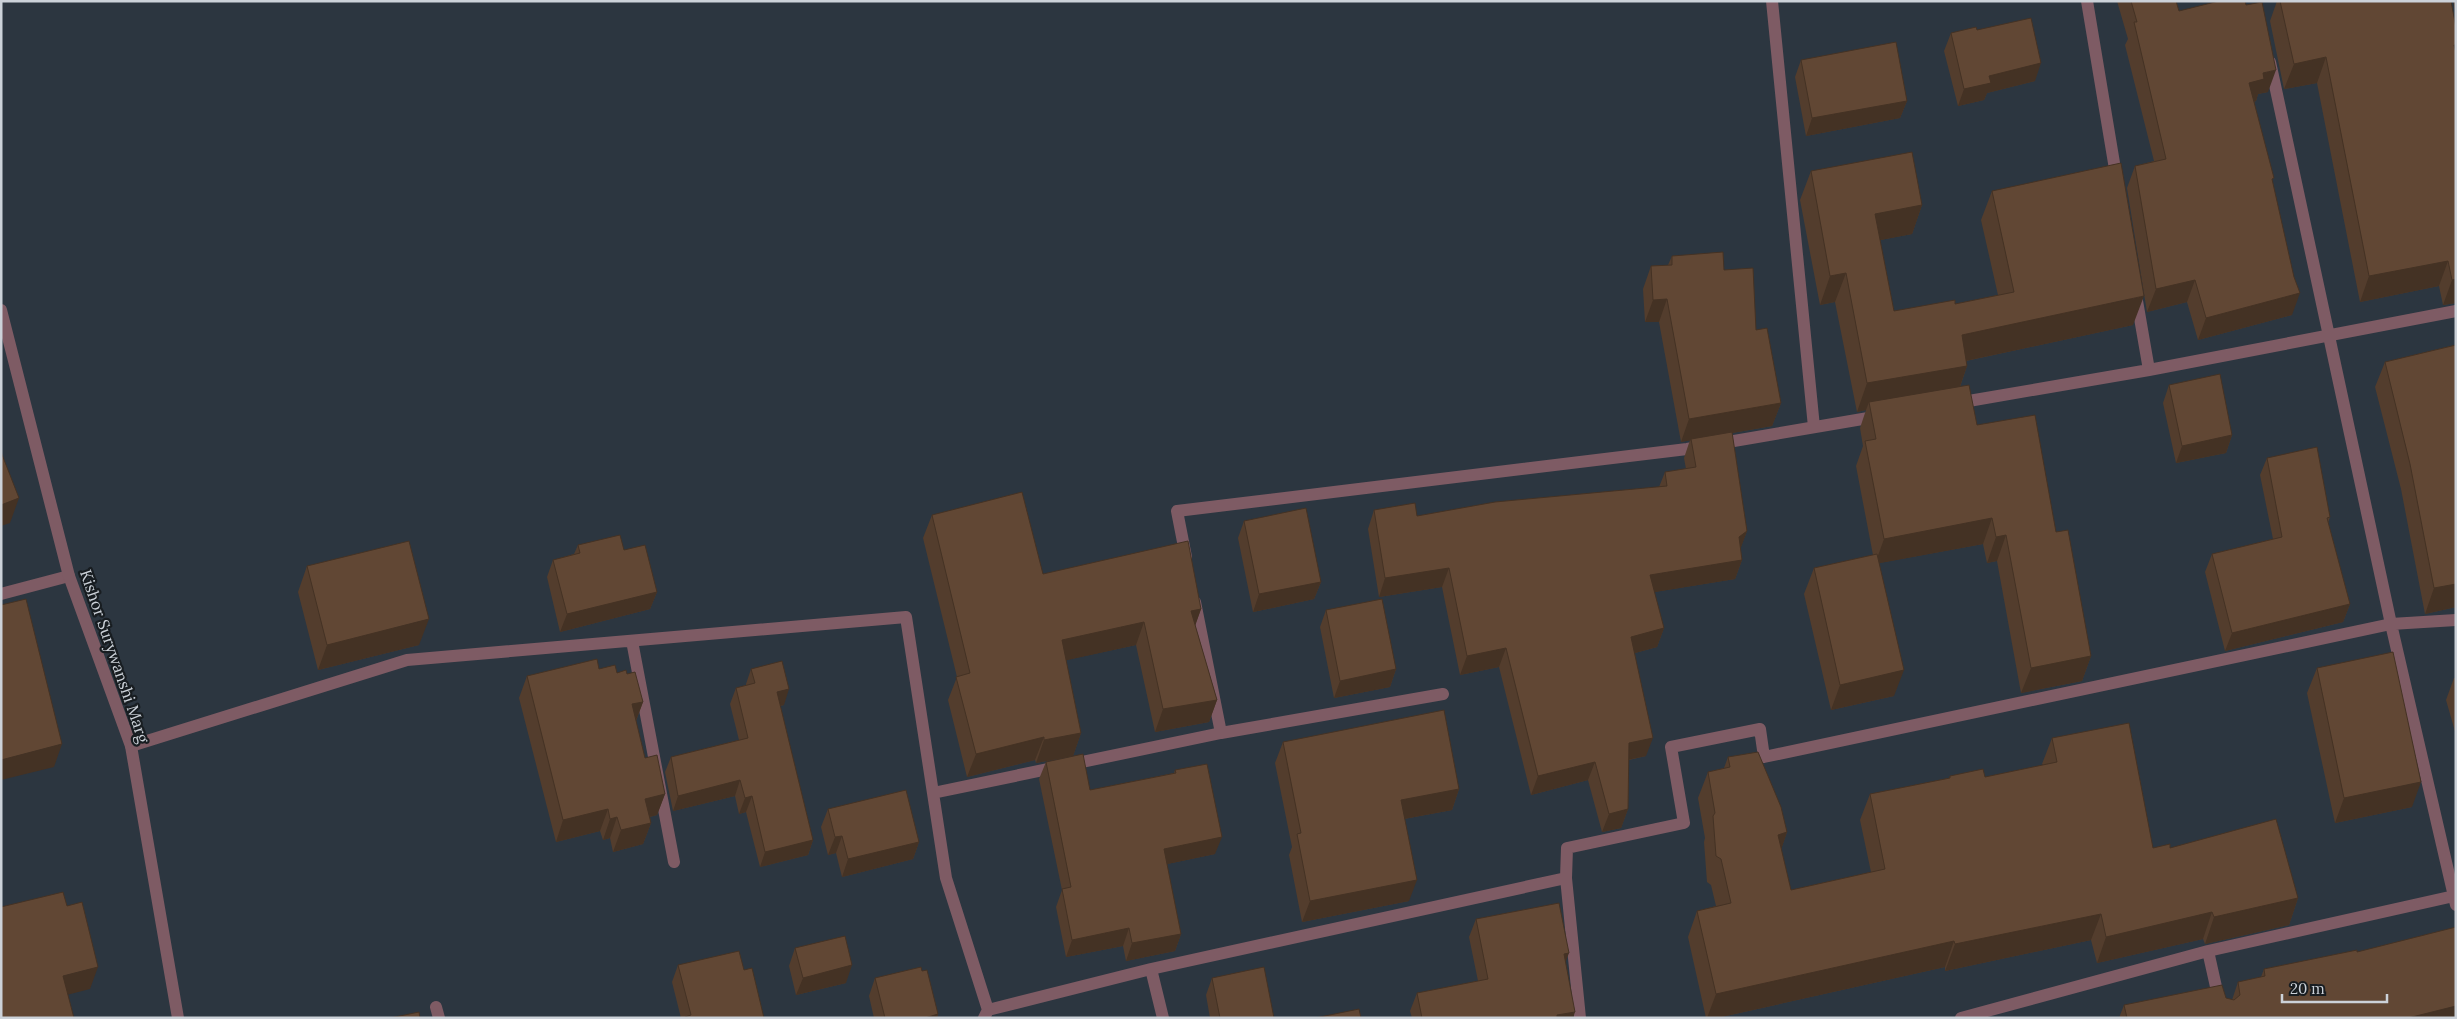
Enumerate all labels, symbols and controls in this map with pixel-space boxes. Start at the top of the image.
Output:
street label: Kishor Surywanshi Marg [76,567,154,746]
scale bar [2282,972,2387,1004]
text: 20 m [2290,979,2325,998]

